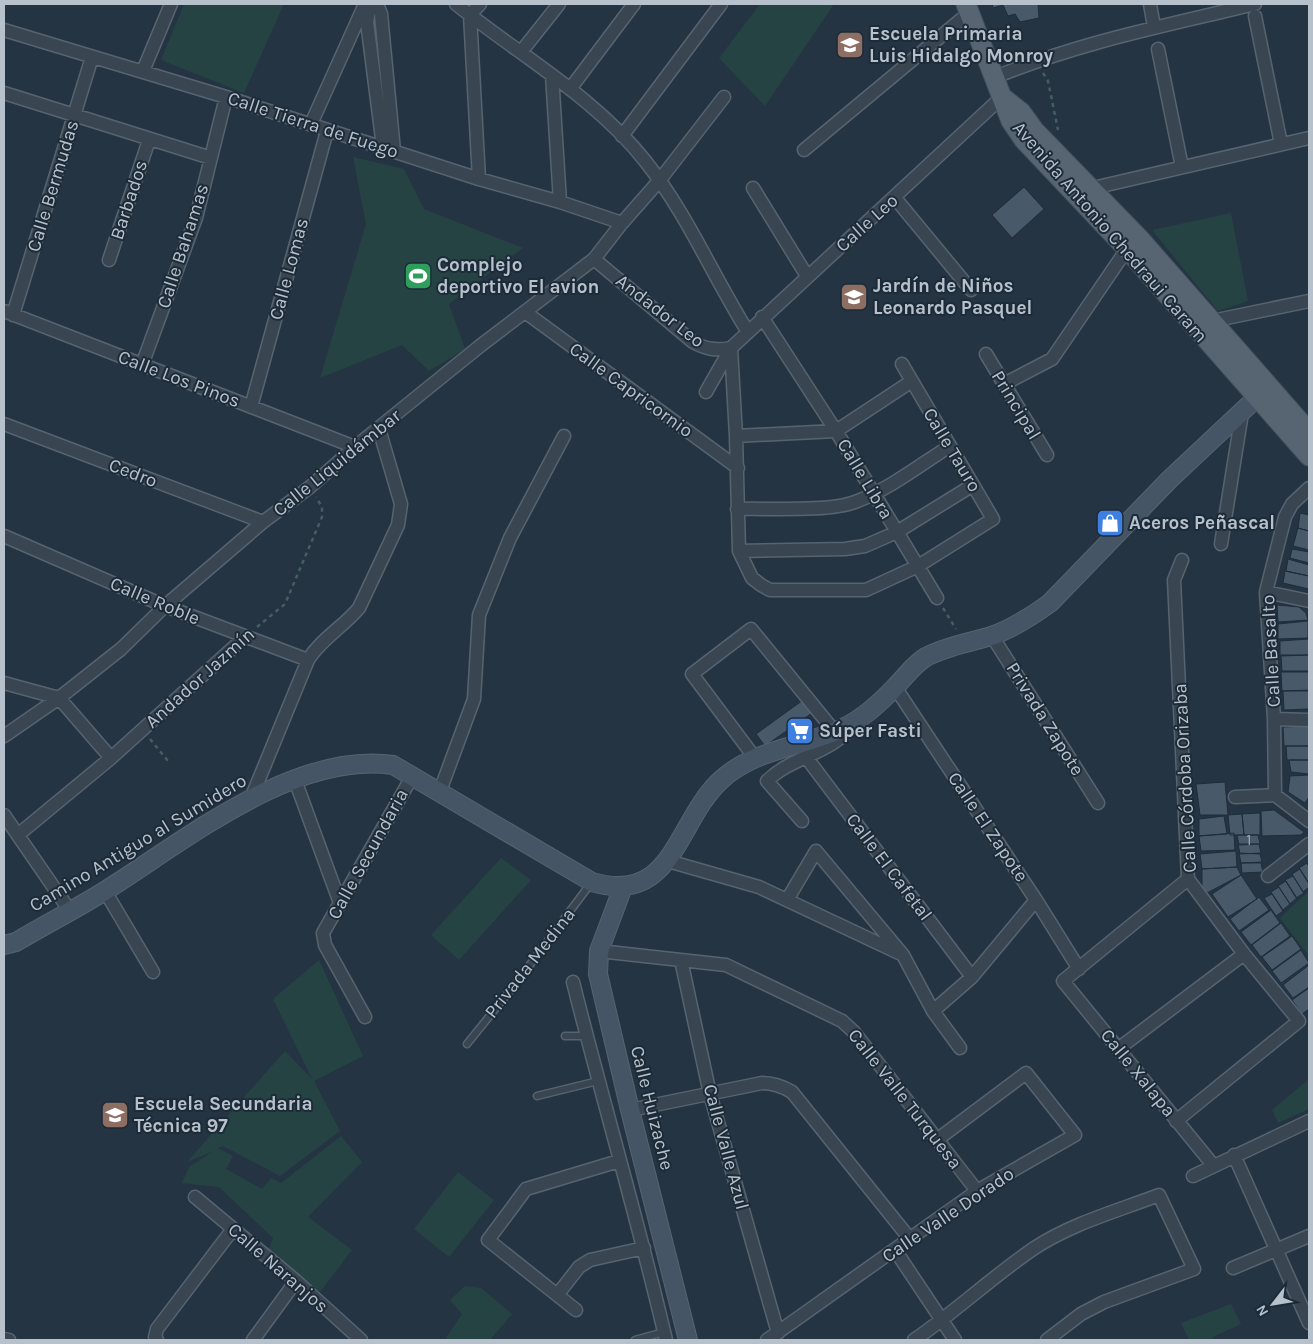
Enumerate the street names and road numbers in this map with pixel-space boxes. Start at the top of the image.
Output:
street label: Calle Tierra de Fuego [225,87,401,163]
street label: Avenida Antonio Chedraui Caram [1008,117,1212,347]
street label: Calle Bermudas [23,118,83,254]
street label: Barbados [106,157,152,243]
street label: Calle Bahamas [153,181,213,311]
street label: Calle Leo [831,189,903,257]
street label: Calle Lomas [265,216,313,322]
street label: Andador Leo [611,270,709,352]
street label: Calle Capricornio [565,338,697,442]
street label: Calle Los Pinos [115,346,243,412]
street label: Principal [987,366,1045,444]
street label: Calle Tauro [918,404,986,496]
street label: Calle Liquidámbar [269,405,405,521]
street label: Calle Libra [832,435,898,523]
street label: Cedro [106,454,160,492]
street label: Calle Roble [107,572,203,630]
street label: Calle Basalto [1257,594,1285,708]
street label: Andador Jazmín [141,623,259,733]
street label: Privada Zapote [1001,658,1089,780]
street label: Calle Córdoba Orizaba [1169,683,1201,873]
street label: Calle El Zapote [943,768,1033,886]
street label: Camino Antiguo al Sumidero [26,769,250,917]
street label: Calle Secundaria [323,785,413,923]
street label: Calle El Cafetal [841,809,937,925]
street label: Privada Medina [480,903,580,1023]
street label: Calle Xalapa [1096,1024,1180,1122]
street label: Calle Valle Turquesa [843,1025,967,1173]
street label: Calle Huizache [626,1044,678,1172]
street label: Calle Valle Azul [699,1082,753,1212]
street label: Calle Valle Dorado [878,1163,1018,1267]
street label: Calle Naranjos [223,1218,333,1318]

